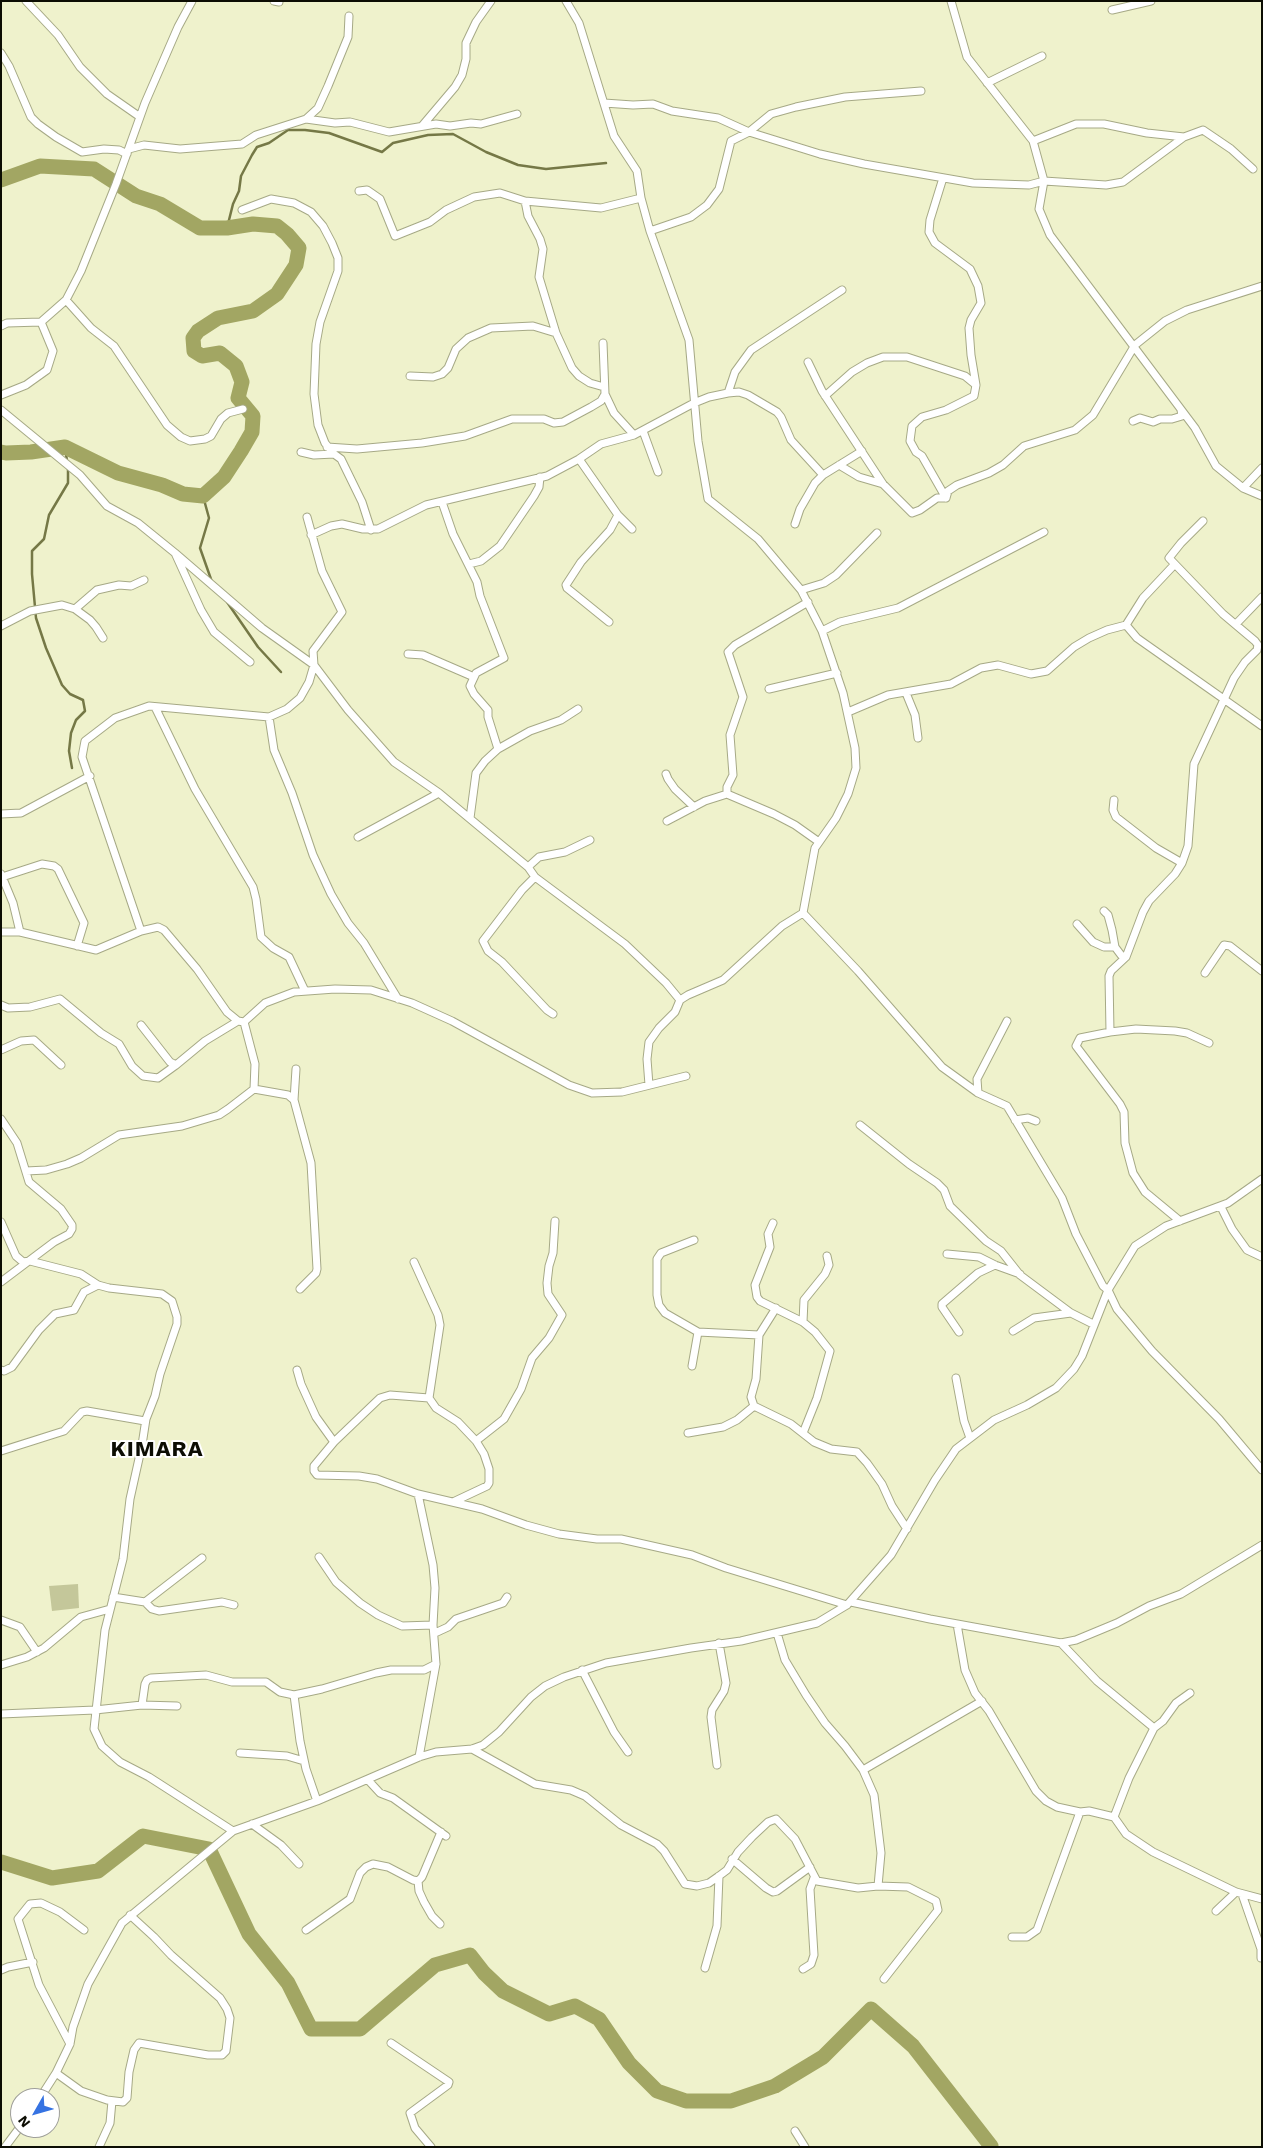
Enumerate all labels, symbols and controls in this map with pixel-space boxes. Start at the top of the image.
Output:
district label: KIMARA [110,1437,204,1463]
north arrow [10,2088,60,2138]
text: N [14,2113,33,2131]

